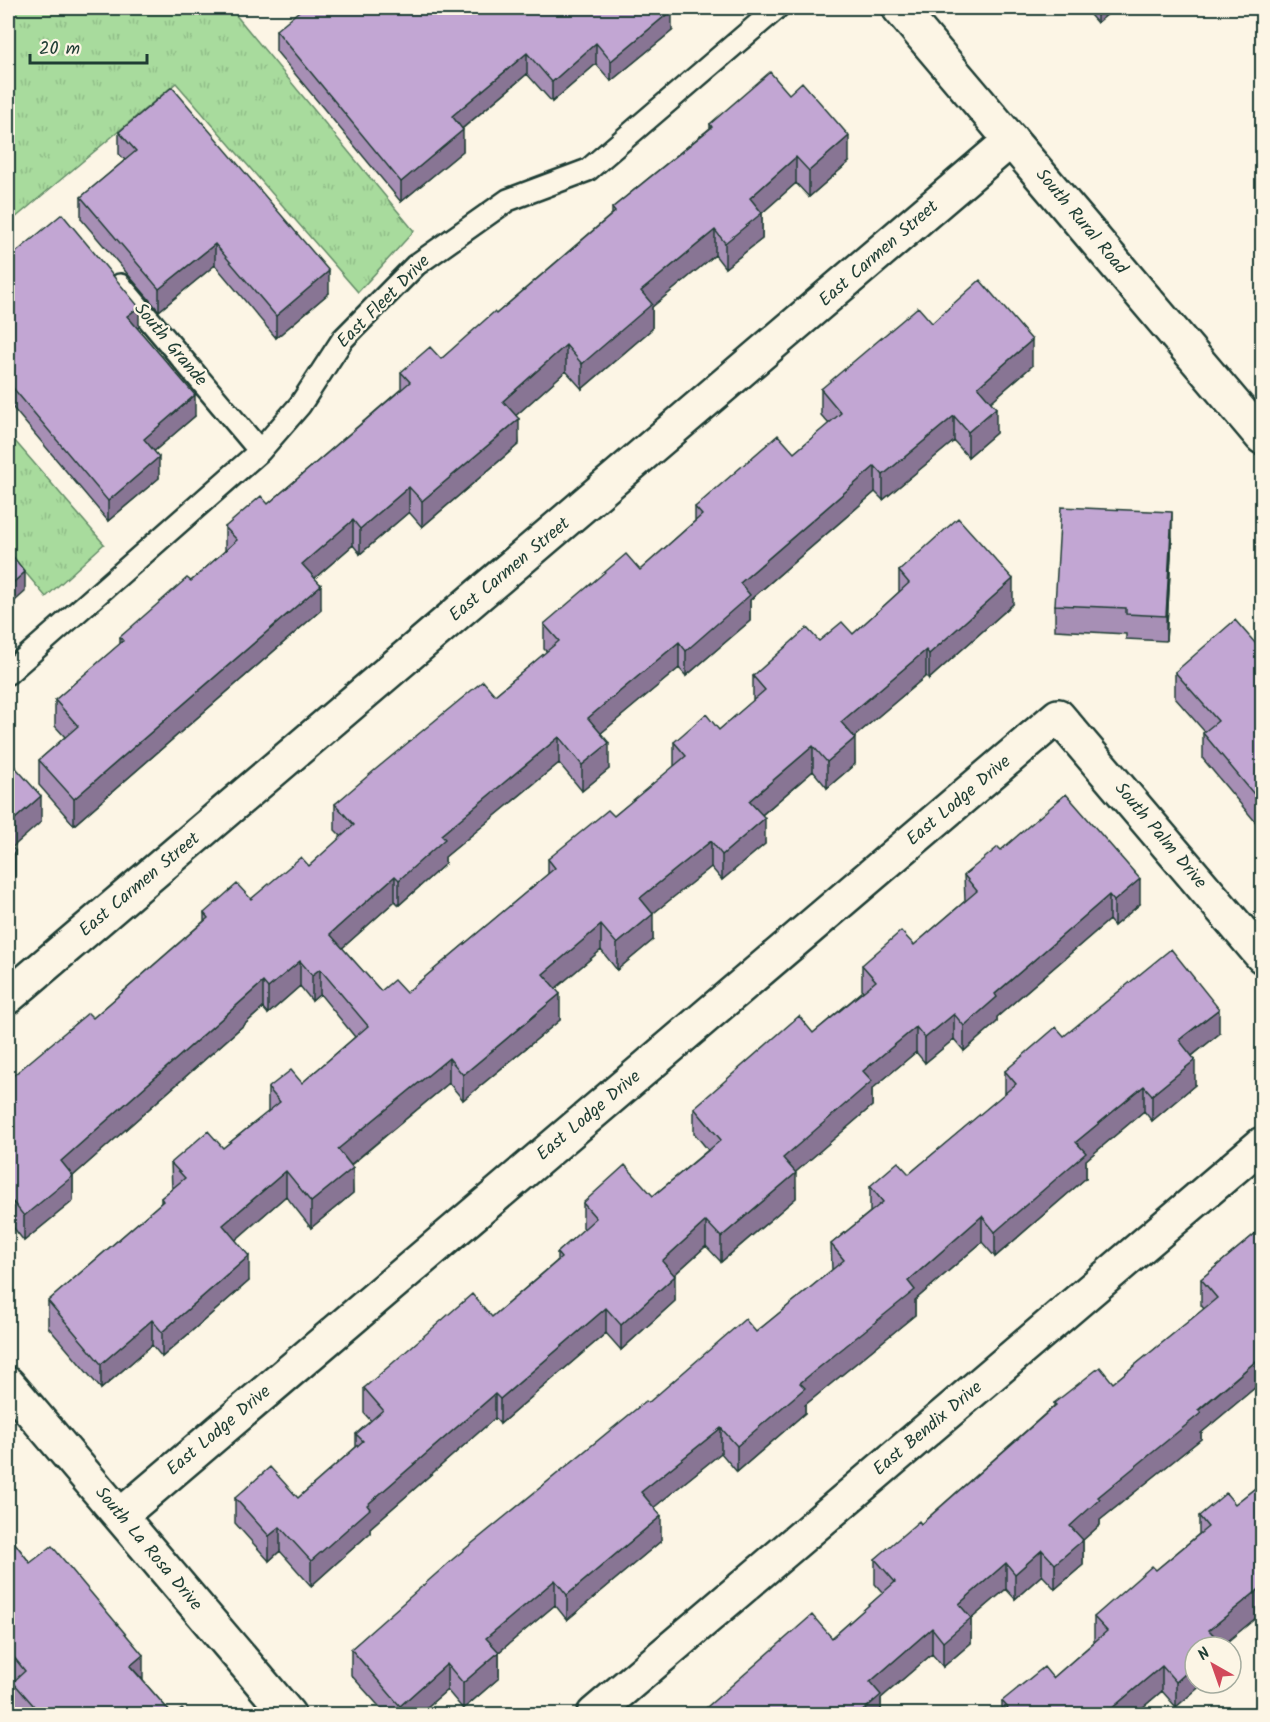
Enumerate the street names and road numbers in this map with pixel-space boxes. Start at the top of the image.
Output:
street label: South Rural Road [1028,162,1135,282]
street label: East Carmen Street [813,193,946,314]
street label: East Fleet Drive [330,248,438,356]
street label: South Grande [126,297,214,393]
street label: East Carmen Street [443,510,578,630]
street label: East Lodge Drive [900,748,1018,854]
street label: South Palm Drive [1106,776,1214,896]
street label: East Carmen Street [73,825,208,945]
street label: East Lodge Drive [530,1063,648,1169]
street label: East Bendix Drive [867,1374,989,1484]
street label: East Lodge Drive [160,1378,278,1484]
street label: South La Rosa Drive [87,1480,209,1618]

